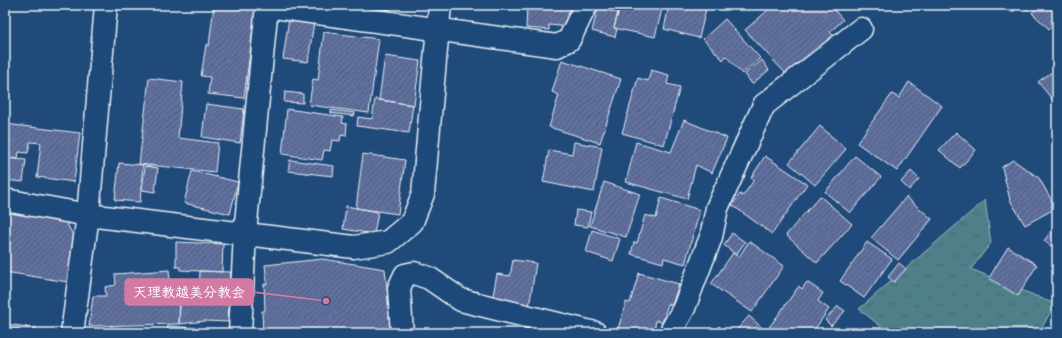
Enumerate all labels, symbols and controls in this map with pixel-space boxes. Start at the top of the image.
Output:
callout: 天理教越美分教会 [125,279,253,305]
text: 天理教越美分教会 [133,282,245,301]

